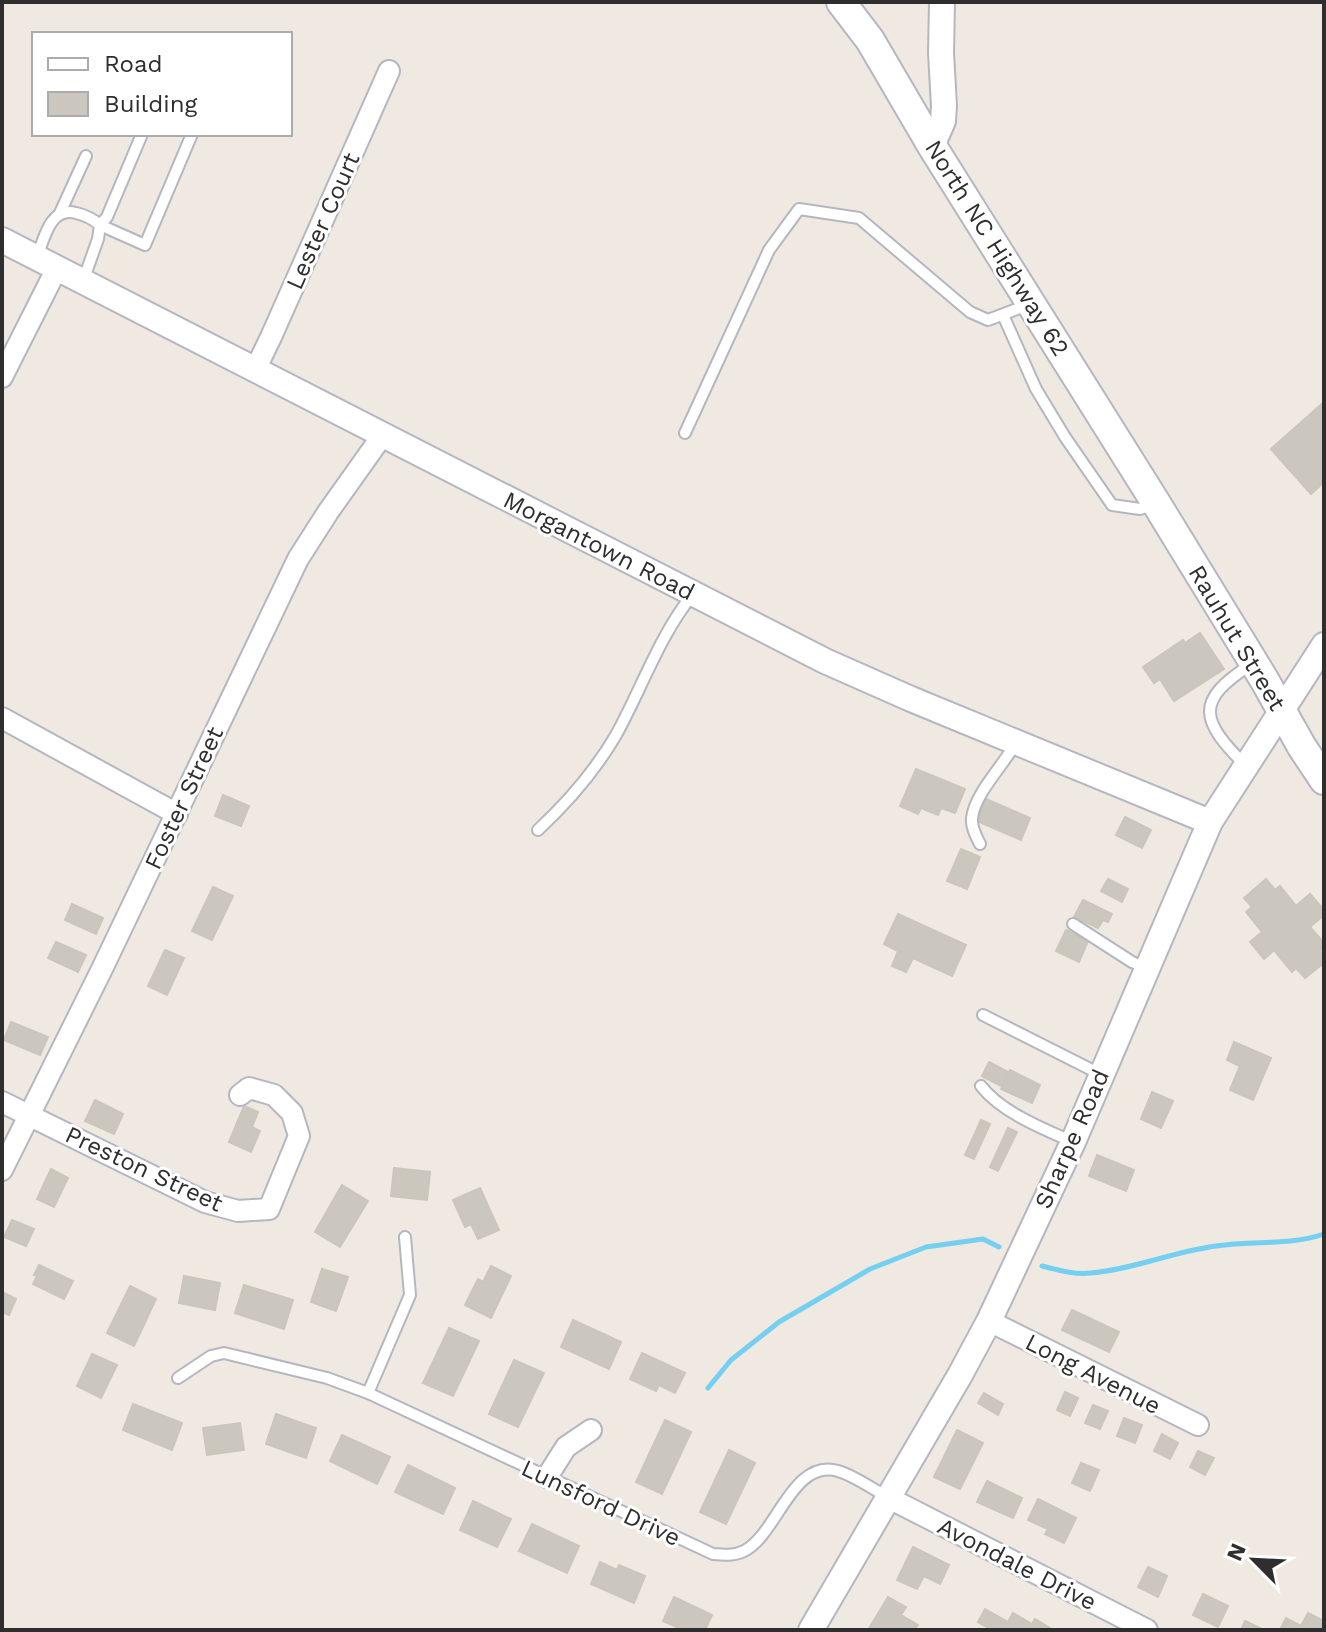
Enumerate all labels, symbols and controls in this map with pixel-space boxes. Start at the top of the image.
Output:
legend [32,32,292,136]
text: Road [104,50,163,78]
text: Building [104,90,197,118]
street label: North NC Highway 62 [919,135,1075,361]
street label: Lester Court [280,148,366,294]
street label: Morgantown Road [499,486,699,606]
street label: Rauhut Street [1183,560,1291,716]
street label: Foster Street [139,722,229,874]
street label: Sharpe Road [1029,1065,1115,1213]
street label: Preston Street [61,1120,227,1218]
street label: Long Avenue [1021,1328,1165,1420]
street label: Lunsford Drive [517,1454,685,1552]
street label: Avondale Drive [933,1512,1101,1616]
north arrow [1214,1520,1294,1600]
text: N [1221,1540,1251,1565]

